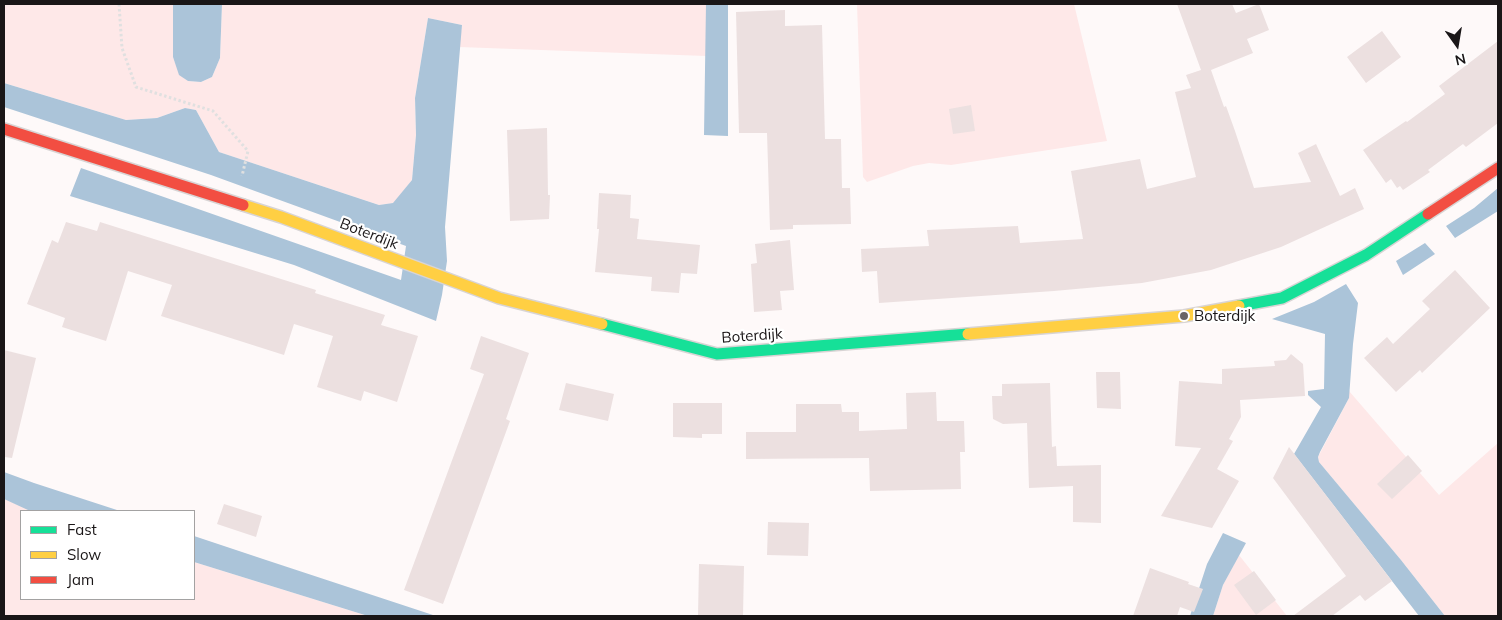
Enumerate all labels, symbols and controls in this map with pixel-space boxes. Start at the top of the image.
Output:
north arrow [1432,20,1482,70]
text: N [1453,50,1468,70]
street label: Boterdijk [337,215,401,253]
place label: Boterdijk [1194,307,1255,325]
marker: Boterdijk [1178,310,1190,322]
street label: Boterdijk [721,325,783,347]
legend [20,510,195,600]
text: Fast [67,520,97,539]
text: Slow [67,545,101,564]
text: Jam [67,570,94,589]

